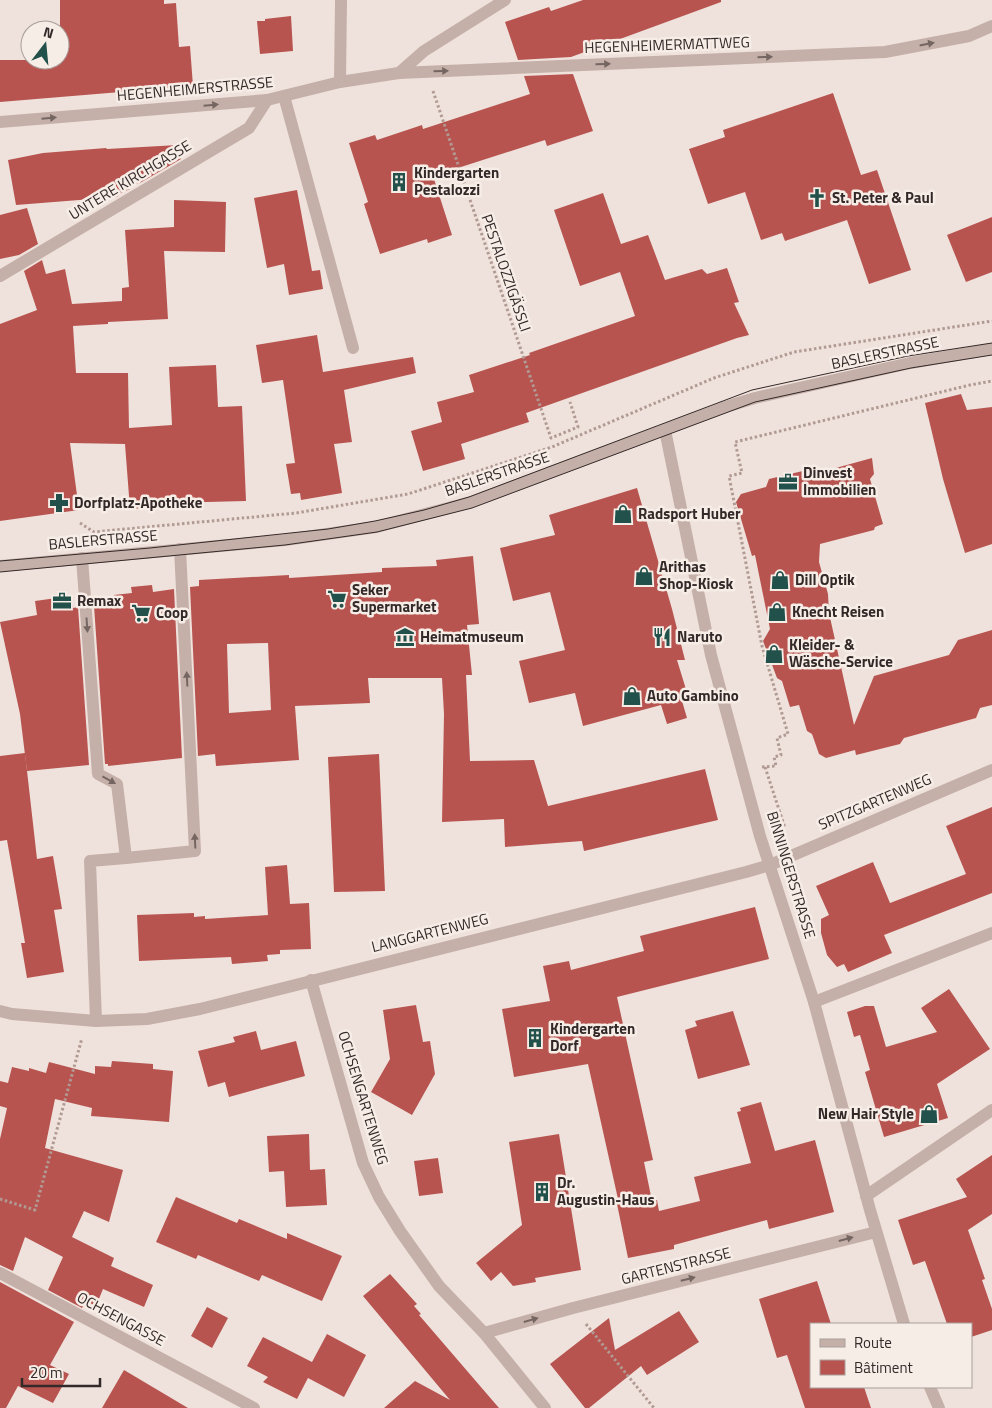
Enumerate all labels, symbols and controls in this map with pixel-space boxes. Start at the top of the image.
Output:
north arrow [20,20,70,70]
text: N [41,21,56,43]
street label: HEGENHEIMERMATTWEG [584,30,750,59]
one-way arrow [919,40,935,48]
one-way arrow [758,53,774,61]
one-way arrow [595,60,611,68]
one-way arrow [433,67,449,75]
street label: HEGENHEIMERSTRASSE [116,70,274,107]
one-way arrow [203,101,219,109]
one-way arrow [41,114,57,122]
street label: UNTERE KIRCHGASSE [64,134,195,225]
place label: Kindergarten Pestalozzi [414,161,499,201]
building icon: Kindergarten Pestalozzi [388,171,410,193]
place label: St. Peter & Paul [832,186,934,209]
church icon: St. Peter & Paul [806,187,828,209]
street label: PESTALOZZIGÄSSLI [476,211,537,335]
street label: BASLERSTRASSE [829,330,941,375]
street label: BASLERSTRASSE [441,445,552,502]
place label: Dinvest Immobilien [803,461,876,501]
office icon: Dinvest Immobilien [777,471,799,493]
place label: Dorfplatz-Apotheke [74,491,203,514]
pharmacy icon: Dorfplatz-Apotheke [48,492,70,514]
place label: Radsport Huber [638,502,741,525]
shop icon: Radsport Huber [612,503,634,525]
street label: BASLERSTRASSE [47,523,158,556]
place label: Arithas Shop-Kiosk [659,555,734,595]
shop icon: Arithas Shop-Kiosk [633,565,655,587]
place label: Dill Optik [795,568,855,591]
shop icon: Dill Optik [769,569,791,591]
place label: Seker Supermarket [352,578,437,618]
supermarket icon: Seker Supermarket [326,588,348,610]
place label: Remax [77,589,121,612]
office icon: Remax [51,590,73,612]
place label: Knecht Reisen [792,600,884,623]
place label: Coop [156,601,188,624]
shop icon: Knecht Reisen [766,601,788,623]
supermarket icon: Coop [130,602,152,624]
one-way arrow [83,617,91,633]
place label: Heimatmuseum [420,625,524,648]
place label: Naruto [677,625,722,648]
museum icon: Heimatmuseum [394,626,416,648]
restaurant icon: Naruto [651,626,673,648]
place label: Kleider- & Wäsche-Service [789,633,893,673]
shop icon: Kleider- & Wäsche-Service [763,643,785,665]
one-way arrow [182,671,190,687]
place label: Auto Gambino [647,684,739,707]
shop icon: Auto Gambino [621,685,643,707]
street label: SPITZGARTENWEG [815,767,935,836]
one-way arrow [102,776,116,784]
street label: BINNINGERSTRASSE [761,808,822,942]
one-way arrow [190,833,198,849]
street label: LANGGARTENWEG [369,907,491,958]
place label: Kindergarten Dorf [550,1017,635,1057]
building icon: Kindergarten Dorf [524,1027,546,1049]
street label: OCHSENGARTENWEG [332,1028,395,1168]
place label: New Hair Style [818,1102,914,1125]
shop icon: New Hair Style [918,1103,940,1125]
place label: Dr. Augustin-Haus [557,1171,655,1211]
building icon: Dr. Augustin-Haus [531,1181,553,1203]
one-way arrow [838,1235,853,1243]
street label: GARTENSTRASSE [619,1241,733,1290]
one-way arrow [681,1275,696,1283]
street label: OCHSENGASSE [73,1286,170,1352]
one-way arrow [524,1315,539,1323]
legend [810,1323,972,1388]
text: Route [854,1331,892,1354]
scale bar [22,1356,100,1388]
text: Bâtiment [854,1356,913,1379]
text: 20 m [30,1361,63,1384]

